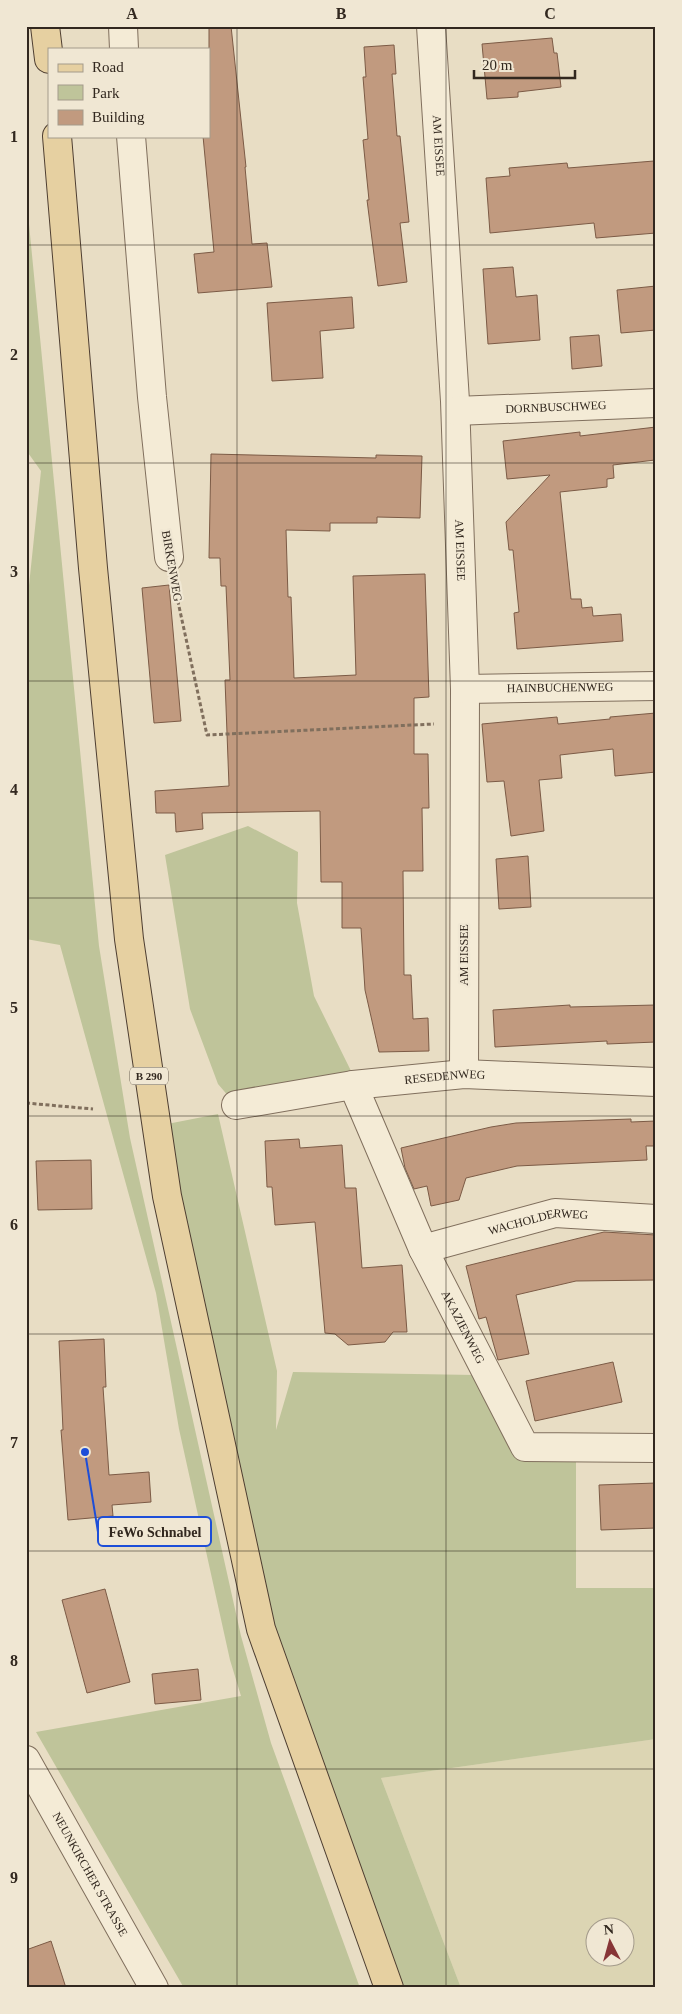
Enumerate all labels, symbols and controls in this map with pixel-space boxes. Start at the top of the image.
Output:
text: A [126,5,138,22]
text: B [336,5,347,22]
text: C [544,5,556,22]
legend [48,48,210,138]
scale bar [474,48,576,80]
text: 20 m [482,57,513,73]
text: Road [92,59,124,75]
text: Park [92,85,120,101]
text: Building [92,109,145,125]
street label: AM EISSEE [430,114,448,177]
text: 1 [10,128,18,145]
text: 2 [10,346,18,363]
street label: DORNBUSCHWEG [505,398,607,416]
street label: AM EISSEE [452,519,468,581]
street label: BIRKENWEG [159,529,185,603]
text: 3 [10,563,18,580]
street label: HAINBUCHENWEG [507,680,614,695]
text: 4 [10,781,18,798]
street label: AM EISSEE [457,924,471,986]
text: 5 [10,999,18,1016]
street label: RESEDENWEG [404,1066,486,1087]
road number: B 290 [130,1068,168,1084]
street label: WACHOLDERWEG [487,1206,589,1238]
text: 6 [10,1216,18,1233]
street label: AKAZIENWEG [438,1288,488,1366]
text: 7 [10,1434,18,1451]
callout: FeWo Schnabel [98,1517,211,1546]
text: FeWo Schnabel [109,1525,202,1540]
text: 8 [10,1652,18,1669]
street label: NEUNKIRCHER STRASSE [50,1810,131,1939]
text: 9 [10,1869,18,1886]
north arrow [584,1916,634,1966]
text: N [603,1922,615,1938]

